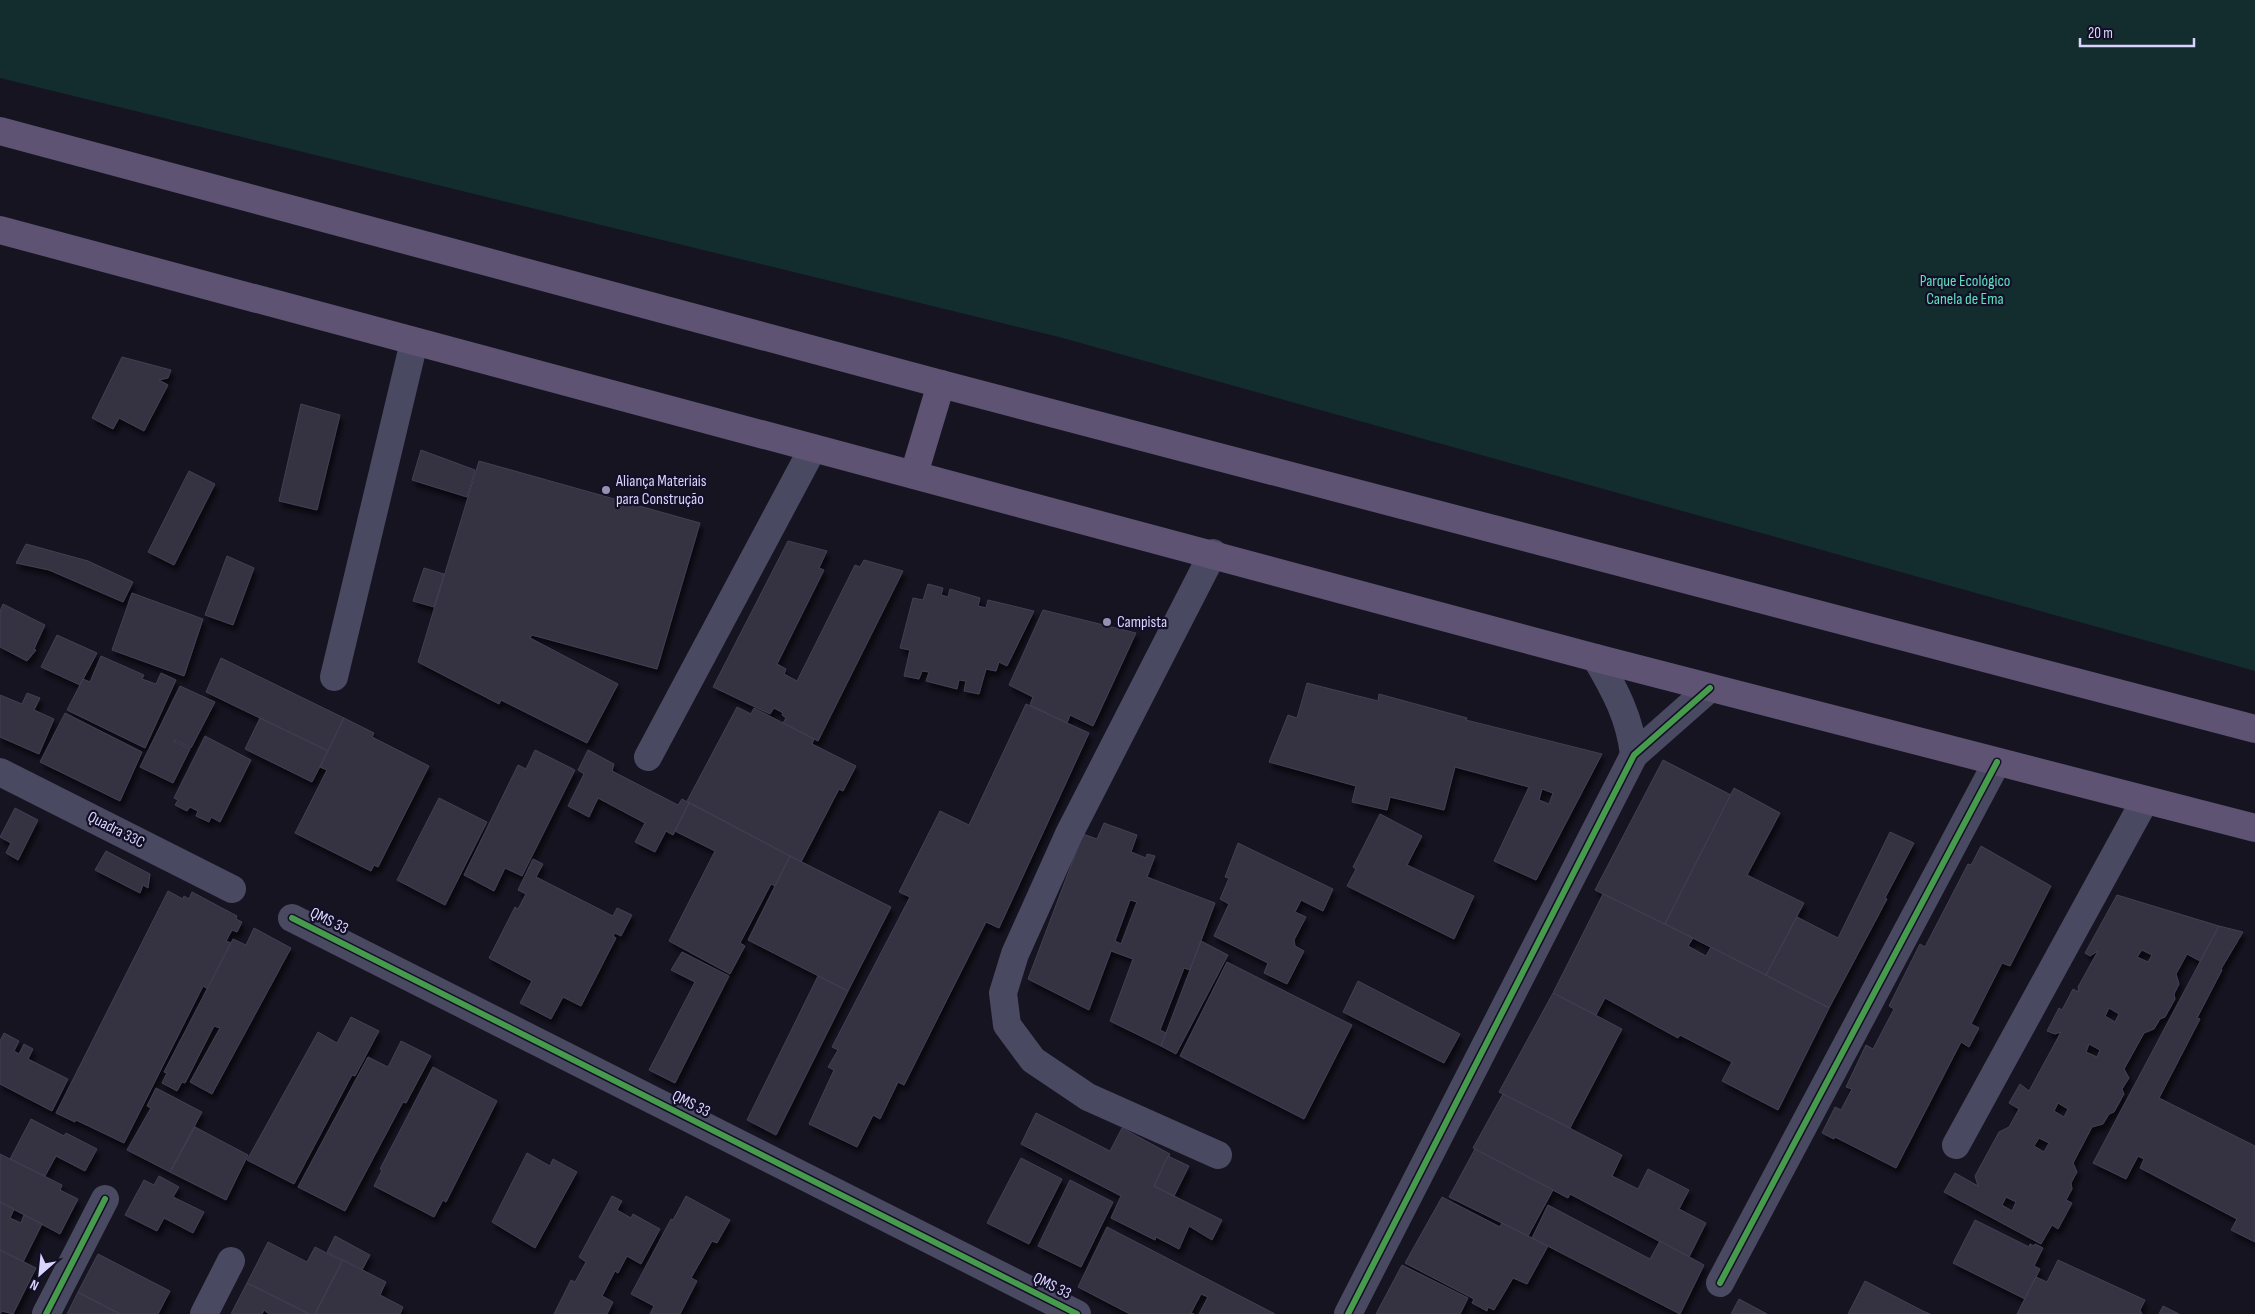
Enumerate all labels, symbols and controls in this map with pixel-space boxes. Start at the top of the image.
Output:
scale bar [2080,15,2194,47]
text: 20 m [2088,24,2113,43]
park label: Parque Ecológico Canela de Ema [1920,272,2010,309]
place label: Aliança Materiais para Construção [615,472,707,509]
marker: Aliança Materiais para Construção [600,484,612,496]
place label: Campista [1117,613,1167,632]
marker: Campista [1101,616,1113,628]
street label: Quadra 33C [84,808,148,853]
street label: QMS 33 [307,903,351,939]
street label: QMS 33 [669,1086,713,1122]
north arrow [15,1249,65,1299]
street label: QMS 33 [1030,1268,1074,1304]
text: N [27,1276,42,1294]

